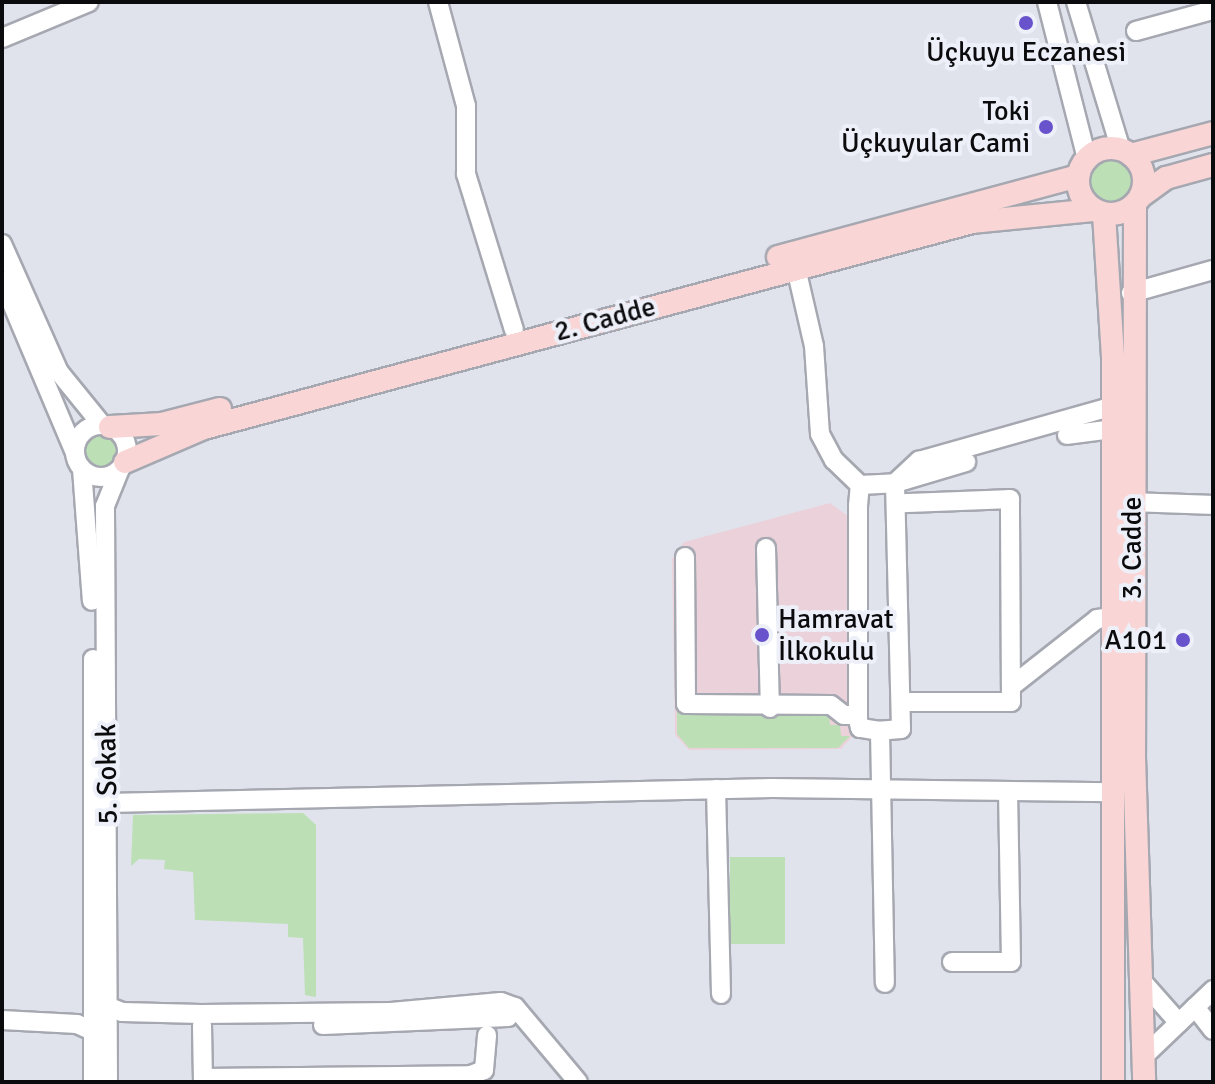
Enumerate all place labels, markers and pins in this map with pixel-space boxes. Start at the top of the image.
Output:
marker: Üçkuyu Eczanesi [1017,14,1035,32]
place label: Üçkuyu Eczanesi [926,35,1126,69]
place label: Toki Üçkuyular Cami [841,94,1030,160]
marker: Toki Üçkuyular Cami [1037,118,1055,136]
place label: Hamravat İlkokulu [778,602,894,668]
place label: A101 [1105,623,1167,657]
marker: Hamravat İlkokulu [753,626,771,644]
marker: A101 [1174,631,1192,649]

